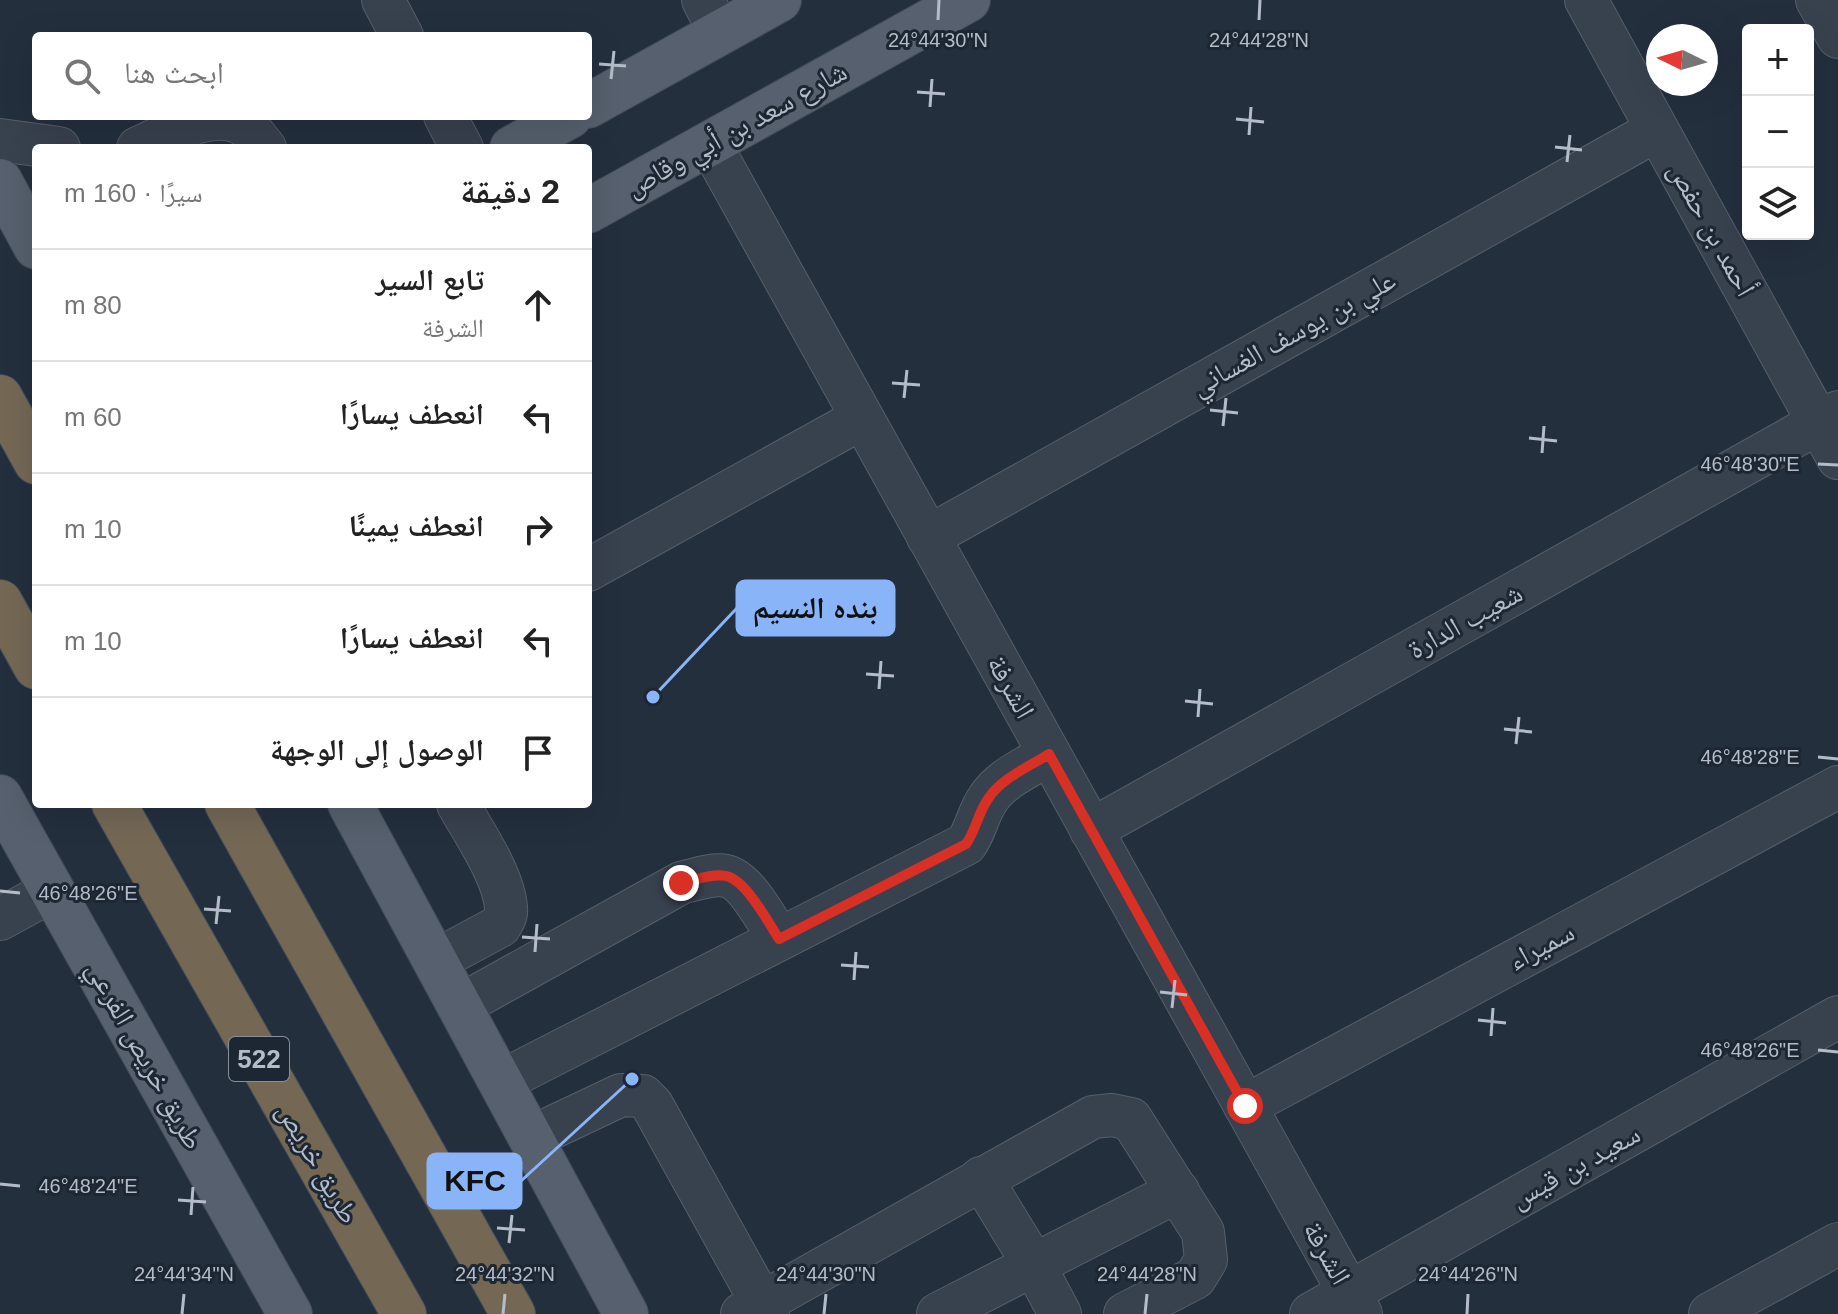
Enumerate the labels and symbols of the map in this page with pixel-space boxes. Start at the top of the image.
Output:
north arrow [1646,24,1718,96]
text: 24°44'30"N [888,29,988,51]
text: 24°44'28"N [1209,29,1309,51]
street label: شارع سعد بن أبي وقاص [619,54,855,209]
street label: أحمد بن حفص [1661,156,1763,302]
street label: علي بن يوسف الغساني [1186,264,1404,408]
text: 46°48'30"E [1701,453,1800,475]
street label: شعيب الدارة [1403,577,1528,665]
callout: بنده النسيم [737,581,894,635]
text: بنده النسيم [753,591,877,628]
street label: الشرفة [981,650,1041,724]
text: 46°48'28"E [1701,746,1800,768]
route end [663,865,699,901]
text: 46°48'26"E [39,882,138,904]
street label: سميراء [1503,916,1580,977]
street label: طريق خريص الفرعي [74,955,210,1158]
road number: 522 [229,1037,289,1081]
text: 46°48'26"E [1701,1039,1800,1061]
route start [1227,1088,1263,1124]
street label: طريق خريص [269,1097,365,1230]
street label: سعيد بن قيس [1505,1118,1646,1216]
callout: KFC [428,1154,521,1208]
text: KFC [444,1164,506,1197]
text: 46°48'24"E [39,1175,138,1197]
street label: الشرفة [1297,1216,1357,1290]
text: 24°44'34"N [134,1263,234,1285]
text: 24°44'32"N [455,1263,555,1285]
text: 24°44'30"N [776,1263,876,1285]
text: 24°44'28"N [1097,1263,1197,1285]
text: 24°44'26"N [1418,1263,1518,1285]

